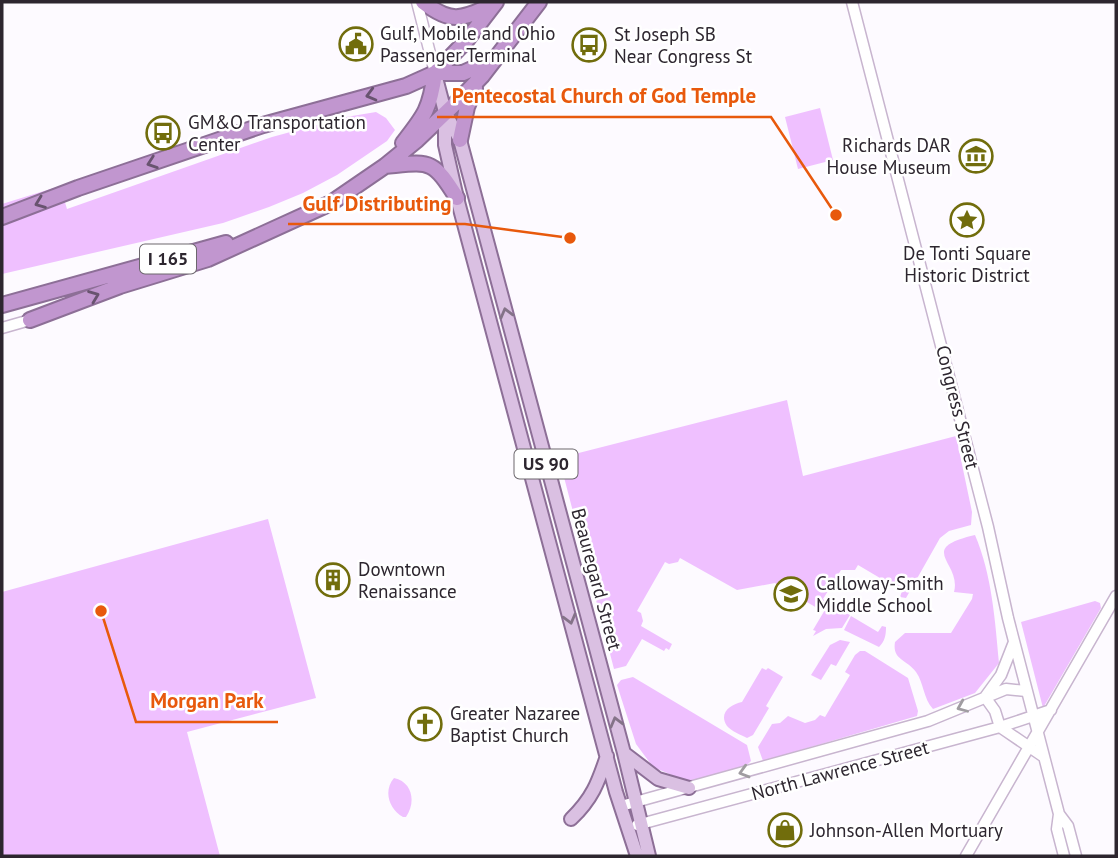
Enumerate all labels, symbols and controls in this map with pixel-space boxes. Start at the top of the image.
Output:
place label: Gulf, Mobile and Ohio Passenger Terminal [380,21,556,67]
place label: St Joseph SB Near Congress St [614,22,753,68]
public building icon: Gulf, Mobile and Ohio Passenger Terminal [337,25,375,63]
bus stop icon: St Joseph SB Near Congress St [570,26,608,64]
callout: Pentecostal Church of God Temple [437,75,771,117]
text: Pentecostal Church of God Temple [452,82,756,109]
one-way arrow [365,87,377,102]
place label: GM&O Transportation Center [188,110,366,156]
bus stop icon: GM&O Transportation Center [144,114,182,152]
place label: Richards DAR House Museum [826,133,951,179]
museum icon: Richards DAR House Museum [957,137,995,175]
one-way arrow [146,155,158,169]
callout: Gulf Distributing [288,182,465,224]
text: Gulf Distributing [303,190,452,217]
one-way arrow [35,194,47,208]
place icon: De Tonti Square Historic District [948,201,986,239]
place label: De Tonti Square Historic District [903,241,1031,287]
road number: I 165 [140,244,196,274]
one-way arrow [87,291,99,305]
one-way arrow [500,307,514,319]
street label: Congress Street [931,343,985,472]
road number: US 90 [514,450,578,478]
street label: Beauregard Street [566,505,628,653]
place label: Downtown Renaissance [358,557,457,603]
building icon: Downtown Renaissance [314,561,352,599]
place label: Calloway-Smith Middle School [816,571,944,617]
school or university icon: Calloway-Smith Middle School [772,575,810,613]
one-way arrow [562,613,576,625]
callout: Morgan Park [136,680,278,722]
text: Morgan Park [150,687,264,714]
one-way arrow [957,699,969,713]
place label: Greater Nazaree Baptist Church [450,701,580,747]
church icon: Greater Nazaree Baptist Church [406,705,444,743]
one-way arrow [609,716,624,728]
street label: North Lawrence Street [749,735,932,805]
one-way arrow [739,764,751,779]
shop icon: Johnson-Allen Mortuary [766,811,804,849]
place label: Johnson-Allen Mortuary [809,818,1003,842]

